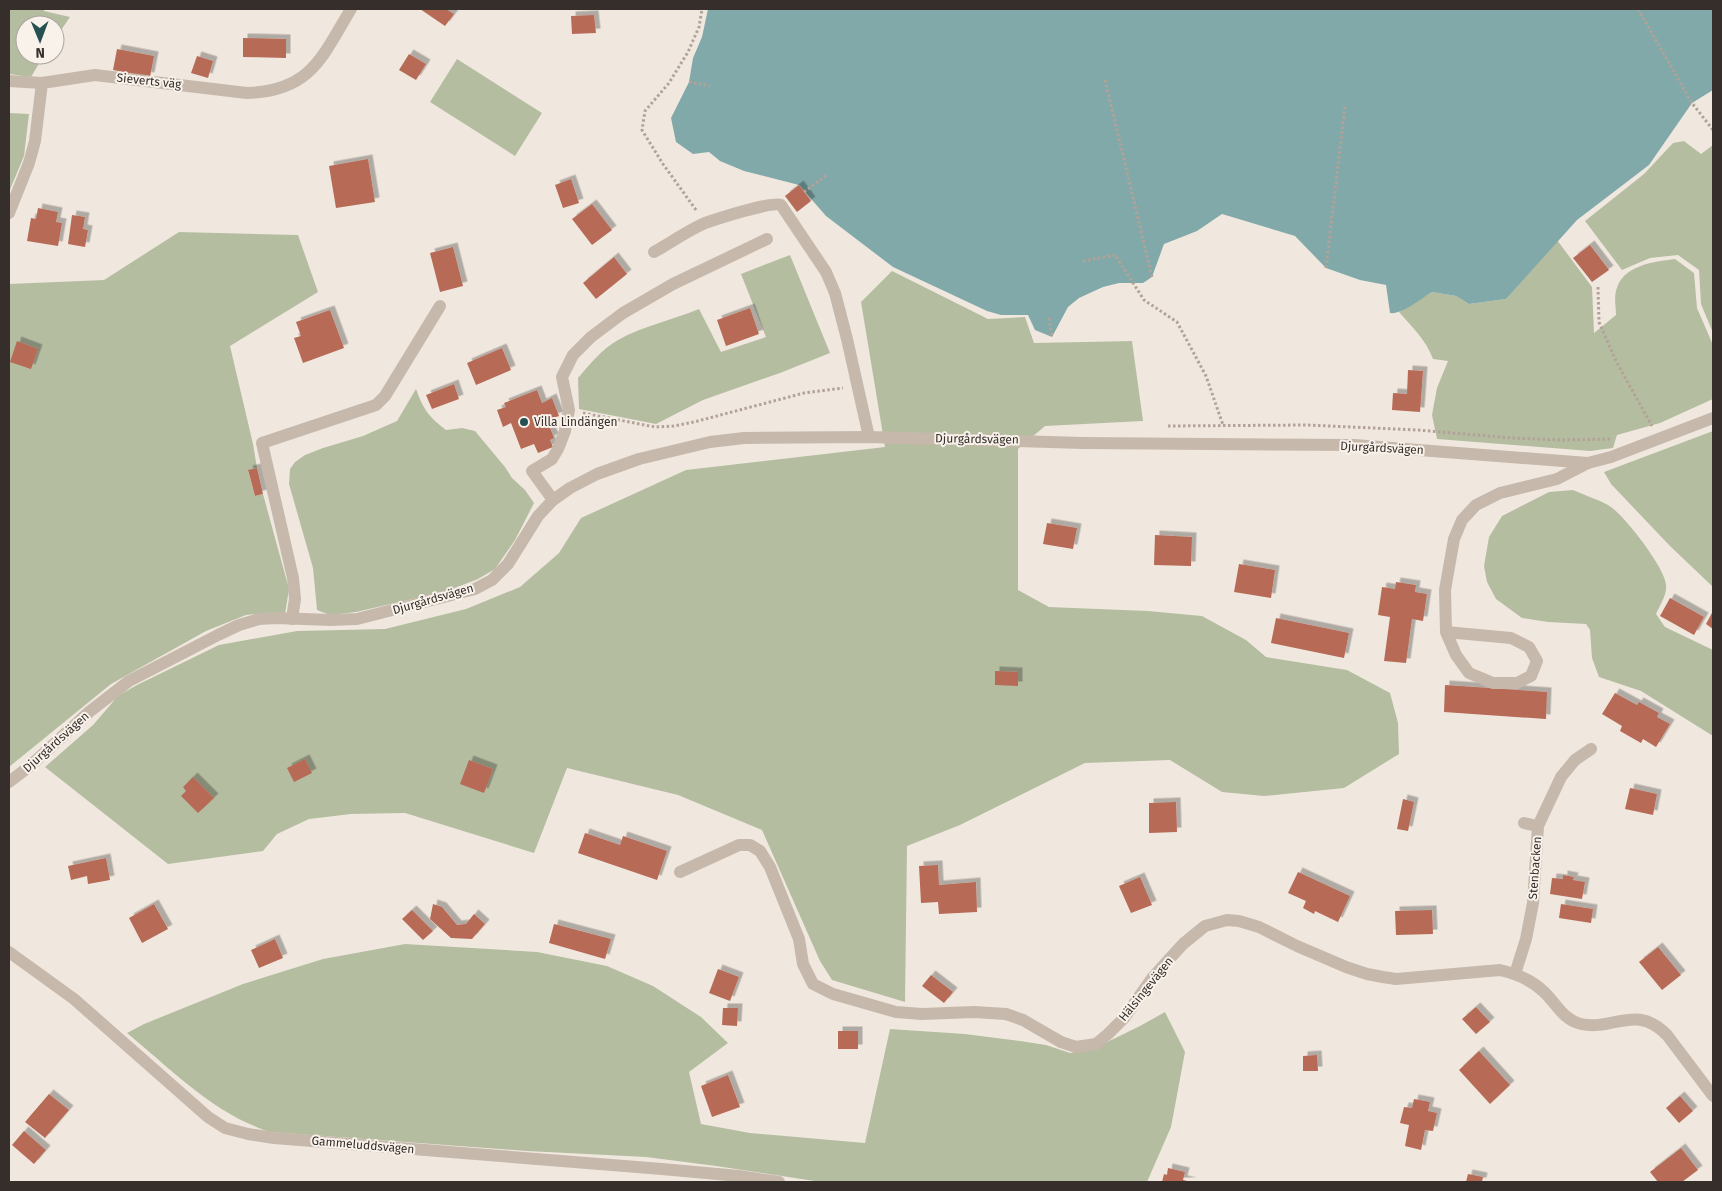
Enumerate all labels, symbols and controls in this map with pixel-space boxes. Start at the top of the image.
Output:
north arrow [15,15,65,65]
text: N [35,44,45,61]
street label: Sieverts väg [116,71,183,91]
place label: Villa Lindängen [534,415,618,429]
marker: Villa Lindängen [518,416,530,428]
street label: Djurgårdsvägen [935,431,1019,447]
street label: Djurgårdsvägen [1340,439,1424,457]
street label: Djurgårdsvägen [391,581,475,617]
street label: Djurgårdsvägen [20,709,92,775]
street label: Stenbacken [1526,836,1544,900]
street label: Hälsingevägen [1116,954,1176,1024]
street label: Gammeluddsvägen [311,1134,415,1156]

